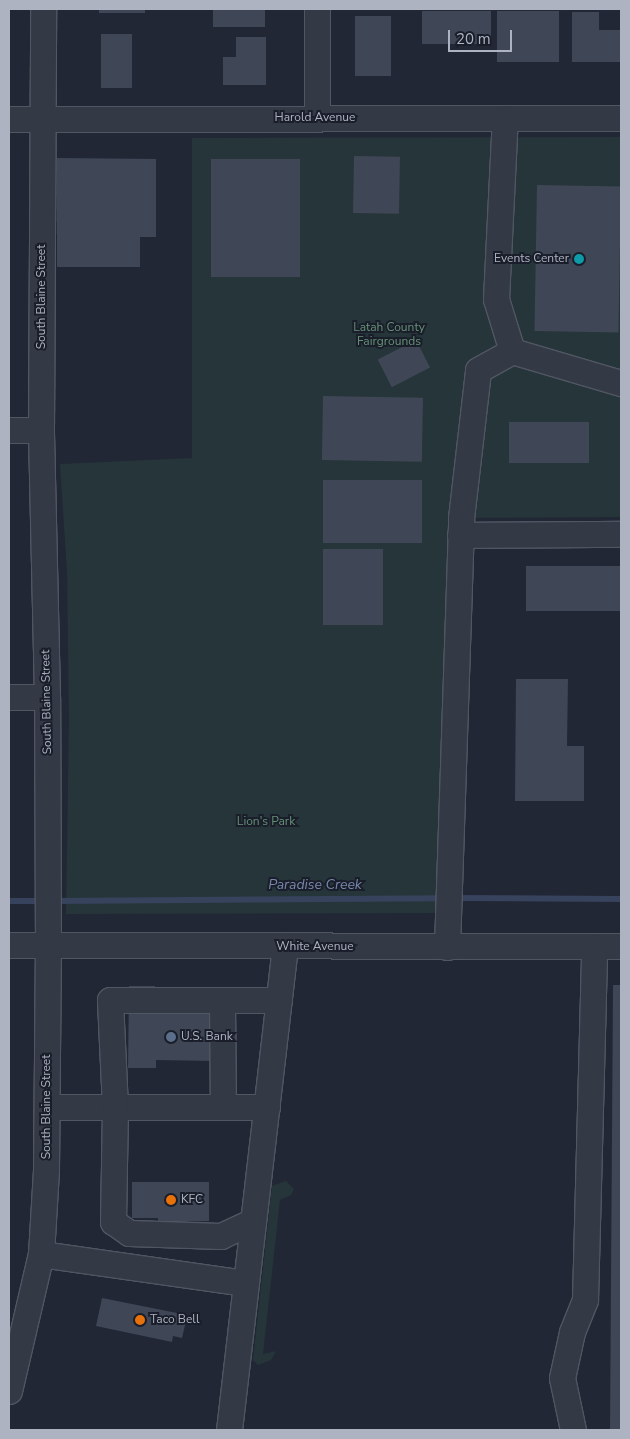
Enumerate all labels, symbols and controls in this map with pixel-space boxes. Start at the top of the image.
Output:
scale bar [450,20,514,52]
text: 20 m [456,29,491,49]
street label: Harold Avenue [275,111,355,125]
street label: South Blaine Street [35,245,49,349]
place label: Events Center [494,252,569,266]
marker: Events Center [573,253,585,265]
park label: Latah County Fairgrounds [353,321,425,349]
street label: South Blaine Street [39,650,55,754]
park label: Lion's Park [237,815,295,829]
water label: Paradise Creek [268,877,362,893]
street label: White Avenue [276,940,354,954]
place label: U.S. Bank [181,1030,233,1044]
marker: U.S. Bank [165,1031,177,1043]
street label: South Blaine Street [40,1055,54,1159]
place label: KFC [181,1193,203,1207]
marker: KFC [165,1194,177,1206]
place label: Taco Bell [150,1313,199,1327]
marker: Taco Bell [134,1314,146,1326]

